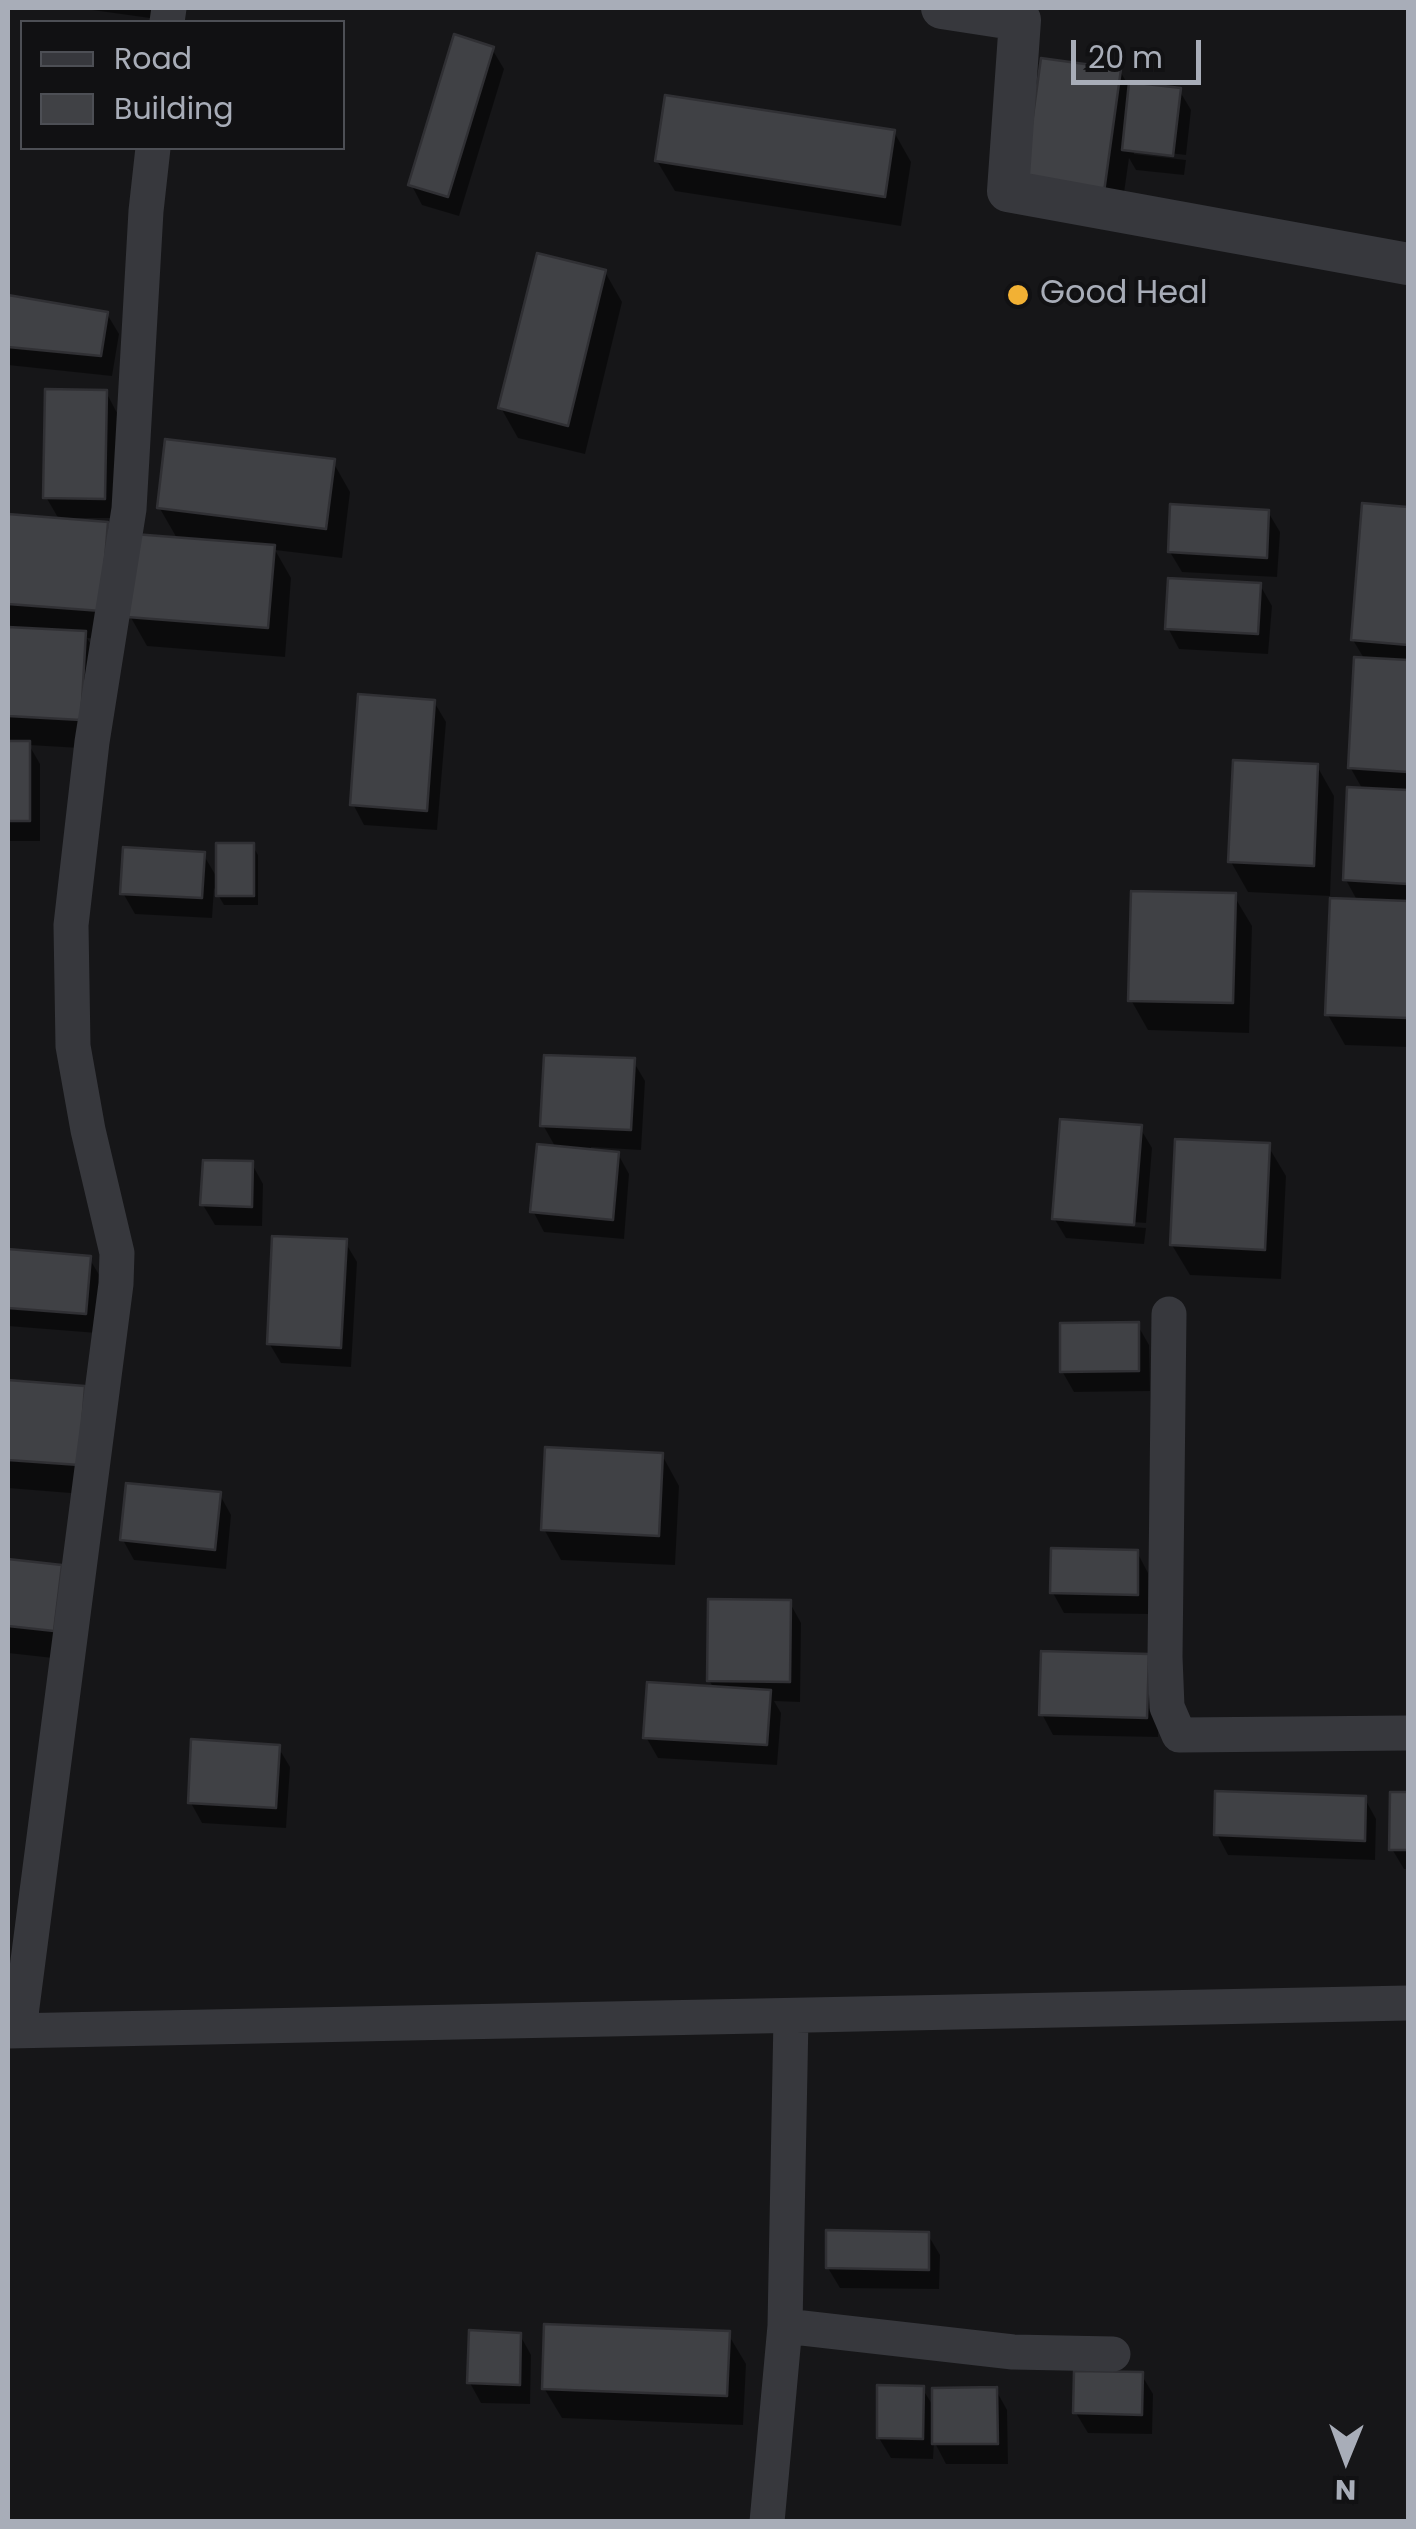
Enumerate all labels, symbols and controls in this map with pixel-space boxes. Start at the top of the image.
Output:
legend [20,20,345,150]
scale bar [1076,20,1206,82]
text: 20 m [1088,36,1163,79]
text: Road [114,37,192,80]
text: Building [114,87,234,130]
place label: Good Heal [1040,276,1208,314]
marker: Good Heal [1005,282,1031,308]
north arrow [1296,2409,1396,2509]
text: N [1335,2470,1356,2509]

